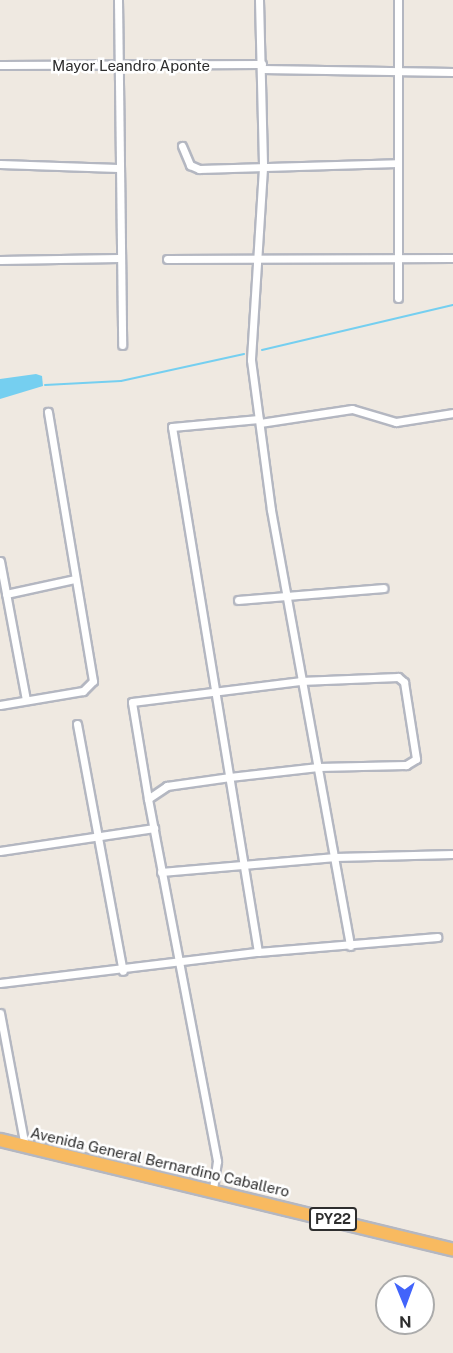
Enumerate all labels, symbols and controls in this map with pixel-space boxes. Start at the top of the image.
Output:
street label: Mayor Leandro Aponte [52,57,210,75]
street label: Avenida General Bernardino Caballero [29,1123,291,1201]
road number: PY22 [309,1208,357,1230]
north arrow [375,1275,435,1335]
text: N [399,1312,412,1331]

